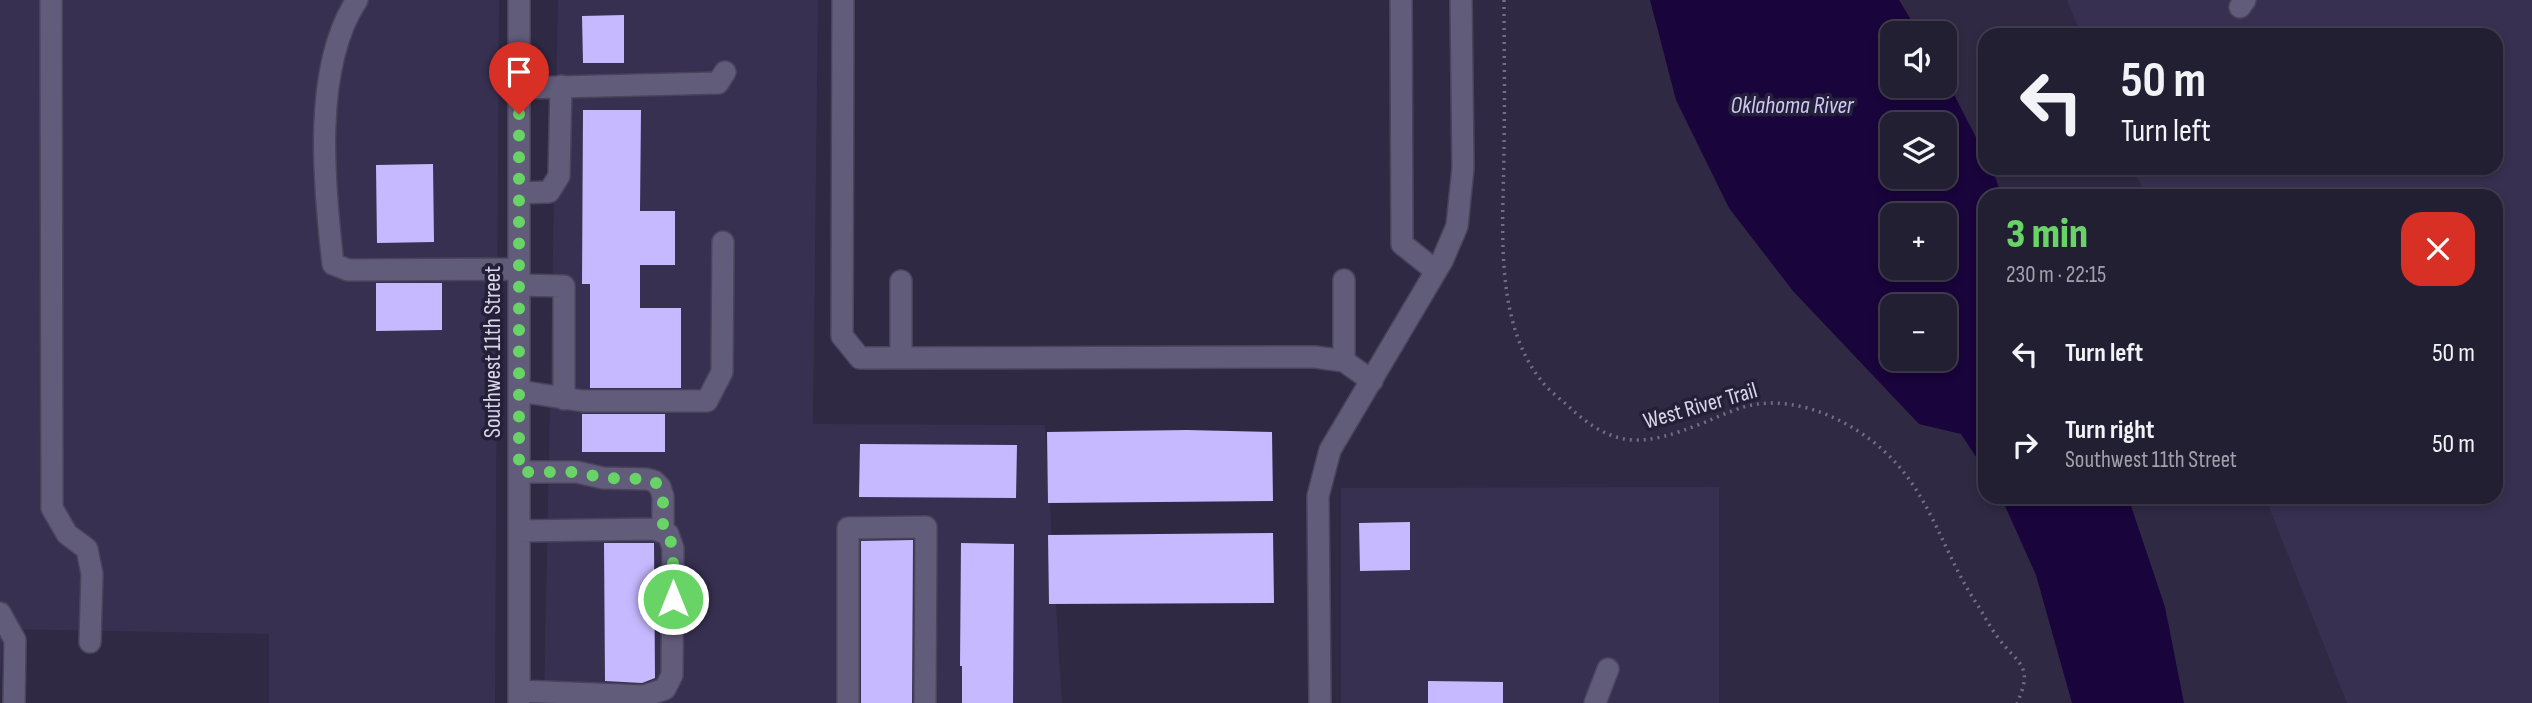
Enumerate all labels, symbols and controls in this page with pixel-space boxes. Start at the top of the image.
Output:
map controls [1880,21,1957,371]
button: sound [1880,21,1957,98]
pin [489,42,549,114]
text: 50 m [2121,52,2206,111]
icon: arrive [500,53,538,91]
icon: left [2006,56,2097,147]
water label: Oklahoma River [1730,91,1855,120]
button: layers [1880,112,1957,189]
text: Turn left [2121,112,2211,151]
button: + [1880,203,1957,280]
text: 3 min [2006,209,2088,260]
button: close [2401,212,2475,286]
text: 230 m · 22:15 [2006,261,2106,289]
street label: Southwest 11th Street [479,266,507,438]
button: − [1880,294,1957,371]
icon: left [2006,335,2044,373]
text: Turn left [2065,338,2143,369]
text: 50 m [2432,338,2475,369]
street label: West River Trail [1640,376,1760,436]
text: Turn right [2065,415,2154,446]
icon: right [2006,426,2044,464]
text: 50 m [2432,429,2475,460]
text: Southwest 11th Street [2065,446,2237,474]
position arrow [636,562,710,636]

